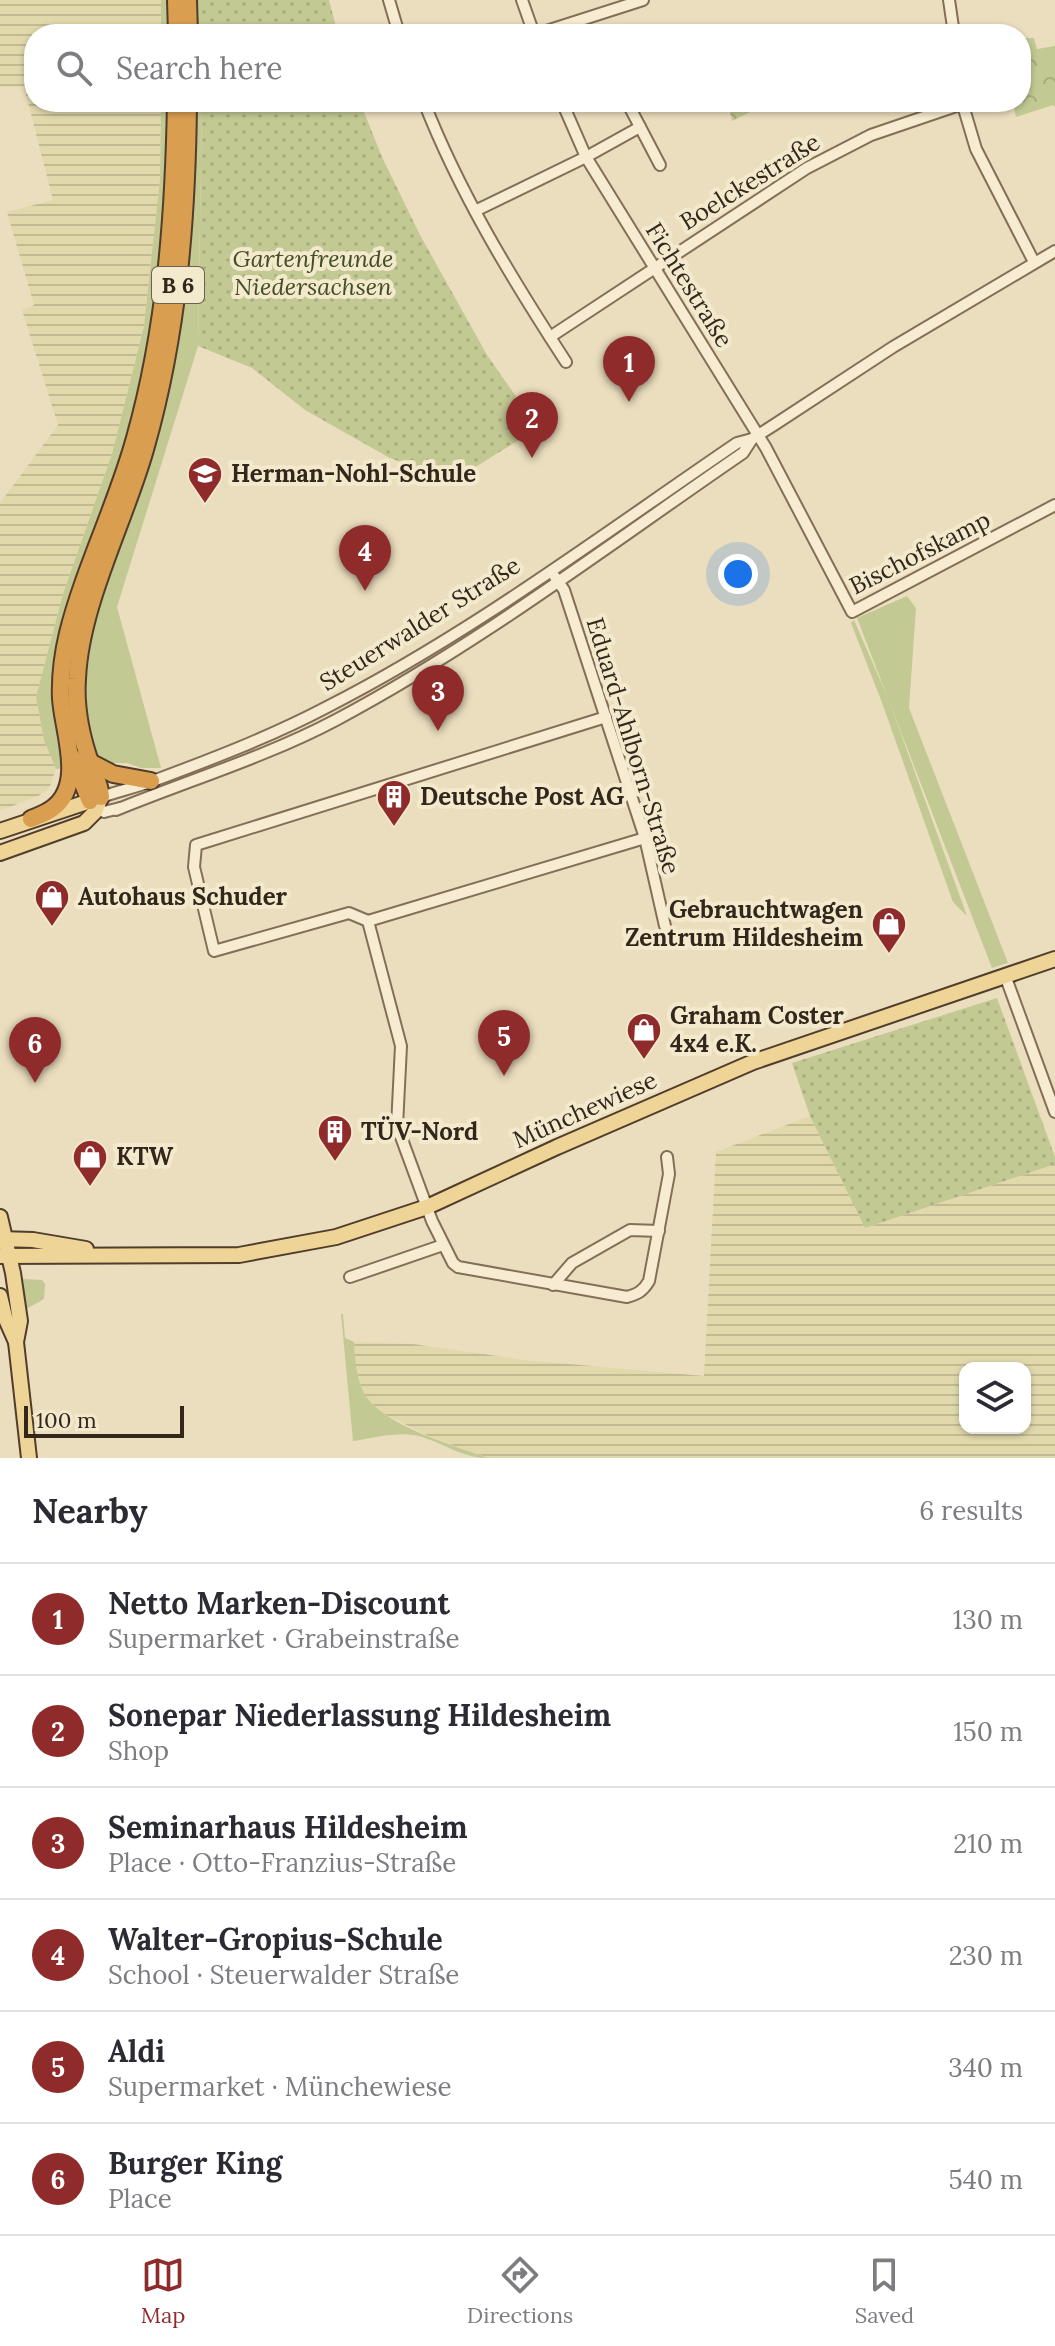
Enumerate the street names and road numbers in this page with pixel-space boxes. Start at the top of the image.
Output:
street label: Boelckestraße [674,126,826,237]
street label: Fichtestraße [639,217,740,353]
road number: B 6 [152,267,204,303]
street label: Bischofskamp [844,504,995,601]
street label: Steuerwalder Straße [314,549,526,698]
street label: Eduard-Ahlborn-Straße [580,614,687,878]
street label: Münchewiese [508,1064,661,1155]

